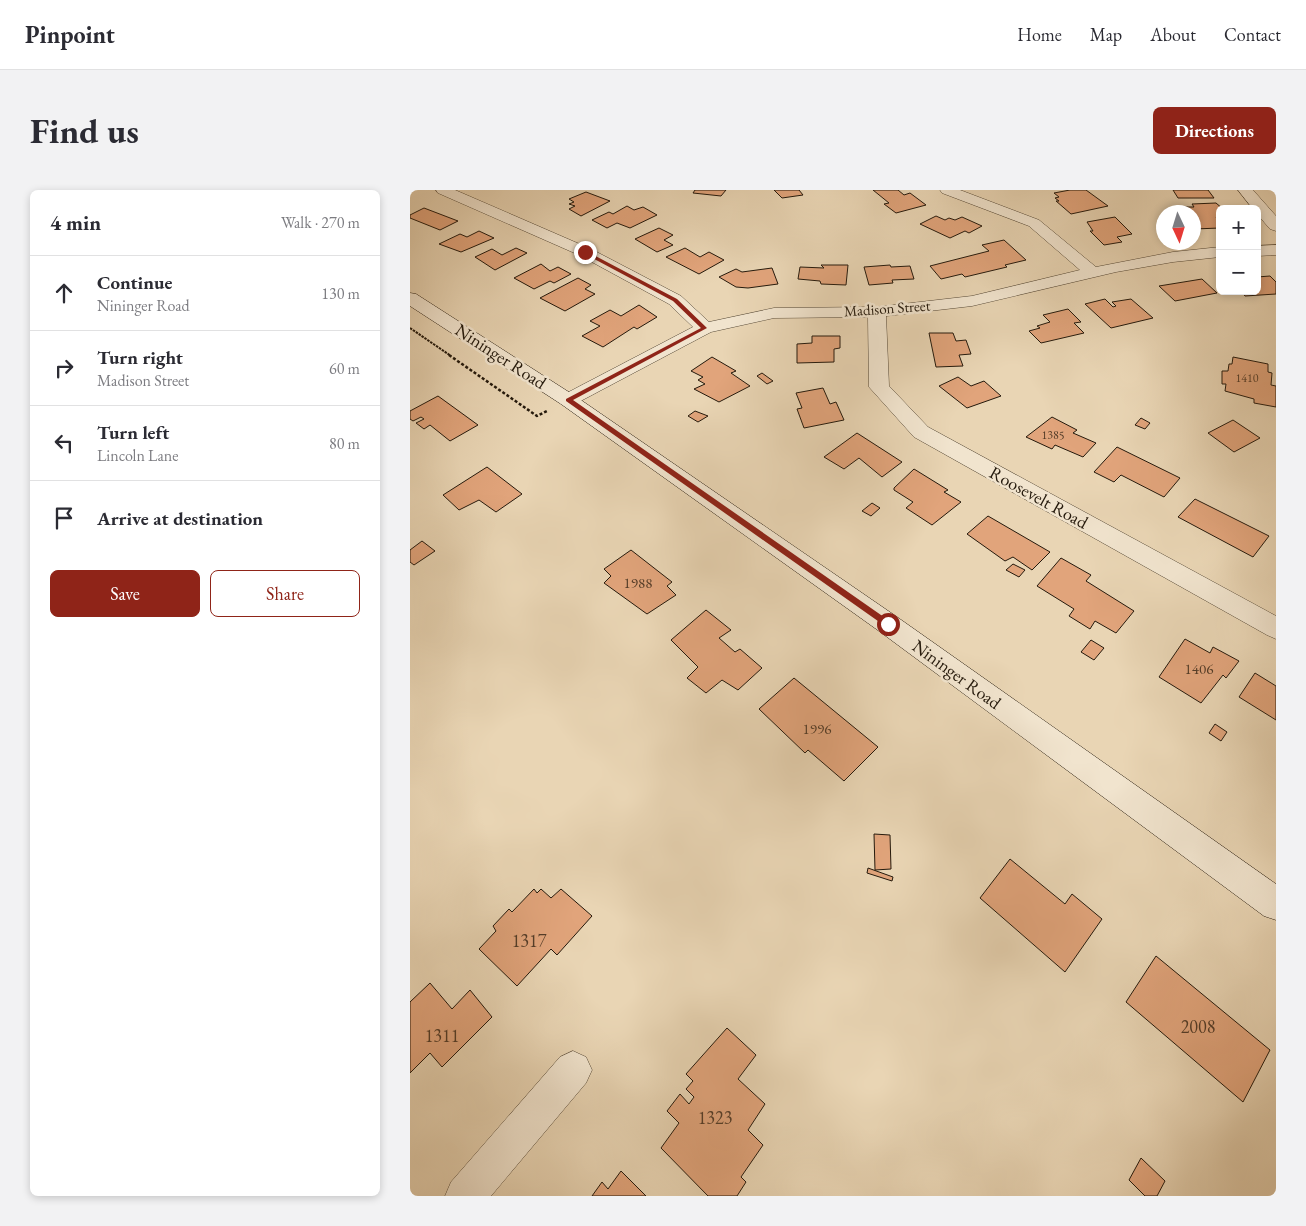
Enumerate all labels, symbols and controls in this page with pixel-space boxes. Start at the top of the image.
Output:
text: Pinpoint [25,19,115,50]
text: Home [1017,23,1062,46]
text: Map [1090,23,1122,46]
text: About [1150,23,1196,46]
text: Contact [1224,23,1281,46]
button: Directions [1153,107,1276,154]
text: Find us [30,108,139,153]
north arrow [1156,205,1201,250]
map controls [1216,205,1261,295]
button: + [1216,205,1261,250]
text: 4 min [50,209,101,236]
text: Walk · 270 m [281,212,360,233]
route end [574,241,597,264]
button: − [1216,250,1261,295]
text: Continue [97,270,172,295]
icon: ahead [50,279,78,307]
text: 130 m [321,283,360,304]
text: Nininger Road [97,295,190,316]
street label: Madison Street [843,295,931,320]
street label: Nininger Road [451,318,552,395]
text: Turn right [97,345,183,370]
icon: right [50,354,78,382]
text: 60 m [329,358,360,379]
text: Madison Street [97,370,189,391]
house number: 1410 [1235,370,1259,386]
text: Turn left [97,420,169,445]
house number: 1385 [1041,427,1065,443]
icon: left [50,429,78,457]
text: 80 m [329,433,360,454]
text: Lincoln Lane [97,445,179,466]
street label: Roosevelt Road [986,460,1093,534]
icon: arrive [50,504,78,532]
text: Arrive at destination [97,506,263,531]
button: Save [50,570,200,617]
button: Share [210,570,360,617]
house number: 1988 [624,573,652,592]
route start [877,613,900,636]
street label: Nininger Road [908,634,1007,714]
house number: 1406 [1185,659,1213,678]
house number: 1996 [803,719,831,738]
house number: 1317 [512,929,547,952]
house number: 2008 [1181,1015,1215,1038]
house number: 1311 [425,1024,459,1047]
house number: 1323 [698,1106,732,1129]

